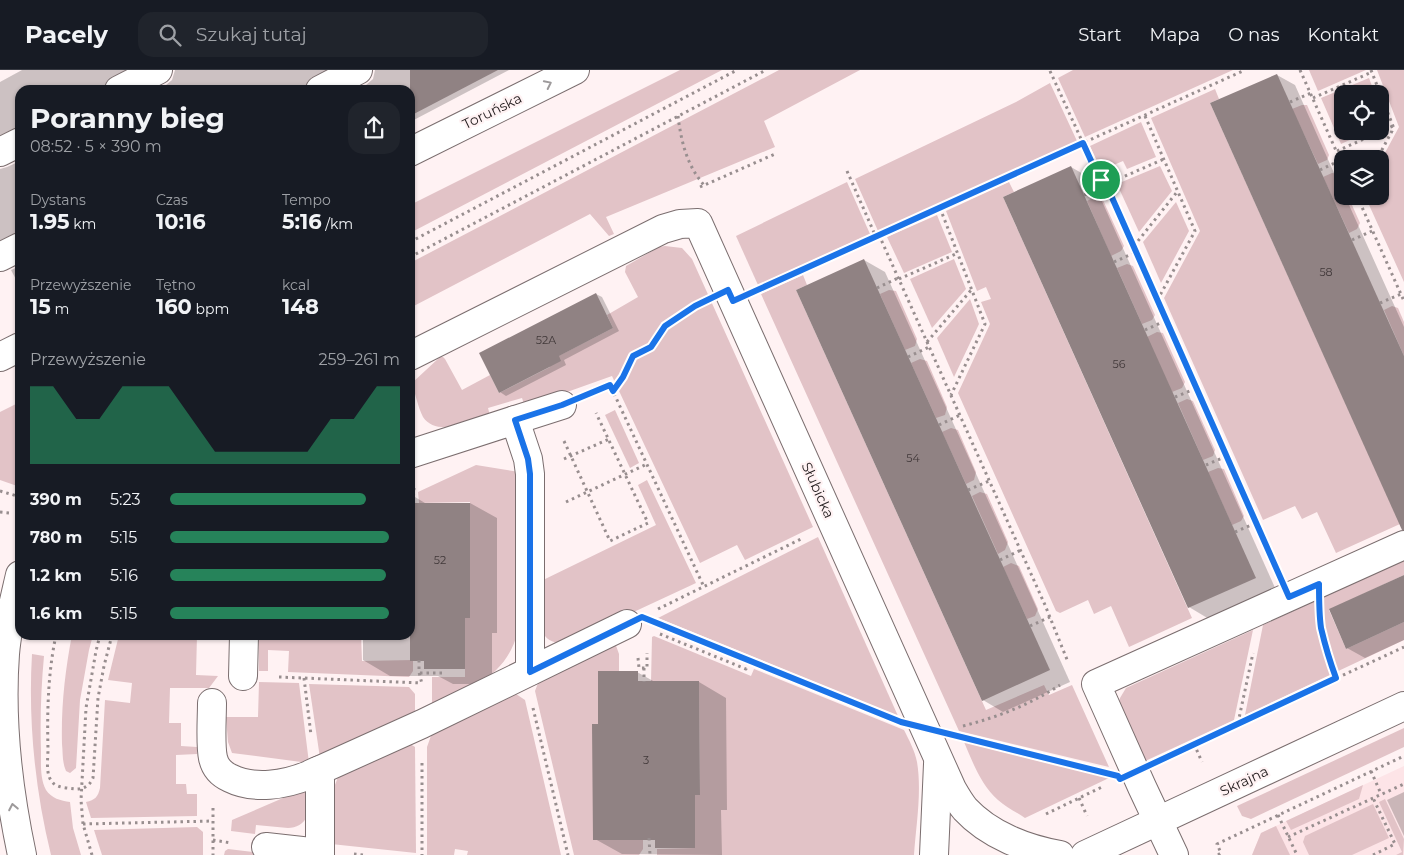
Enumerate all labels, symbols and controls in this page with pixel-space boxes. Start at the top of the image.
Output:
search box [138,12,488,57]
text: Pacely [25,20,108,49]
icon: search [156,21,184,49]
text: Szukaj tutaj [196,23,307,46]
text: Start [1078,24,1122,46]
text: Mapa [1150,24,1200,46]
text: O nas [1228,24,1280,46]
text: Kontakt [1308,24,1379,46]
one-way arrow [542,80,551,90]
map controls [1334,85,1389,205]
button: locate [1334,85,1389,140]
street label: Toruńska [459,89,525,133]
text: Poranny bieg [30,101,225,135]
button: share [348,102,400,154]
text: 08:52 · 5 × 390 m [30,137,162,156]
button: layers [1334,150,1389,205]
pin [1080,159,1122,201]
icon: arrive [1087,166,1115,194]
text: Dystans [30,191,86,209]
text: Czas [156,191,188,209]
text: Tempo [282,191,331,209]
text: 1.95 [30,209,70,234]
text: 10:16 [156,209,206,234]
text: 5:16 [282,209,322,234]
text: km [70,215,96,233]
text: /km [322,215,353,233]
house number: 58 [1319,265,1333,279]
text: Przewyższenie [30,276,132,294]
text: Tętno [156,276,196,294]
text: kcal [282,276,310,294]
text: 15 [30,294,51,319]
text: 160 [156,294,192,319]
text: 148 [282,294,319,319]
text: m [51,300,69,318]
text: bpm [192,300,229,318]
house number: 52A [536,333,556,347]
text: Przewyższenie [30,350,146,369]
text: 259–261 m [318,350,400,369]
house number: 56 [1113,357,1126,371]
house number: 54 [906,451,920,465]
street label: Słubicka [798,459,838,521]
text: 390 m [30,490,82,509]
text: 5:23 [110,490,141,509]
text: 780 m [30,528,82,547]
text: 5:15 [110,528,137,547]
house number: 52 [434,553,446,567]
text: 1.2 km [30,566,82,585]
text: 5:16 [110,566,138,585]
text: 1.6 km [30,604,82,623]
text: 5:15 [110,604,137,623]
house number: 3 [643,753,649,767]
street label: Skrajna [1217,762,1271,800]
one-way arrow [8,803,18,812]

